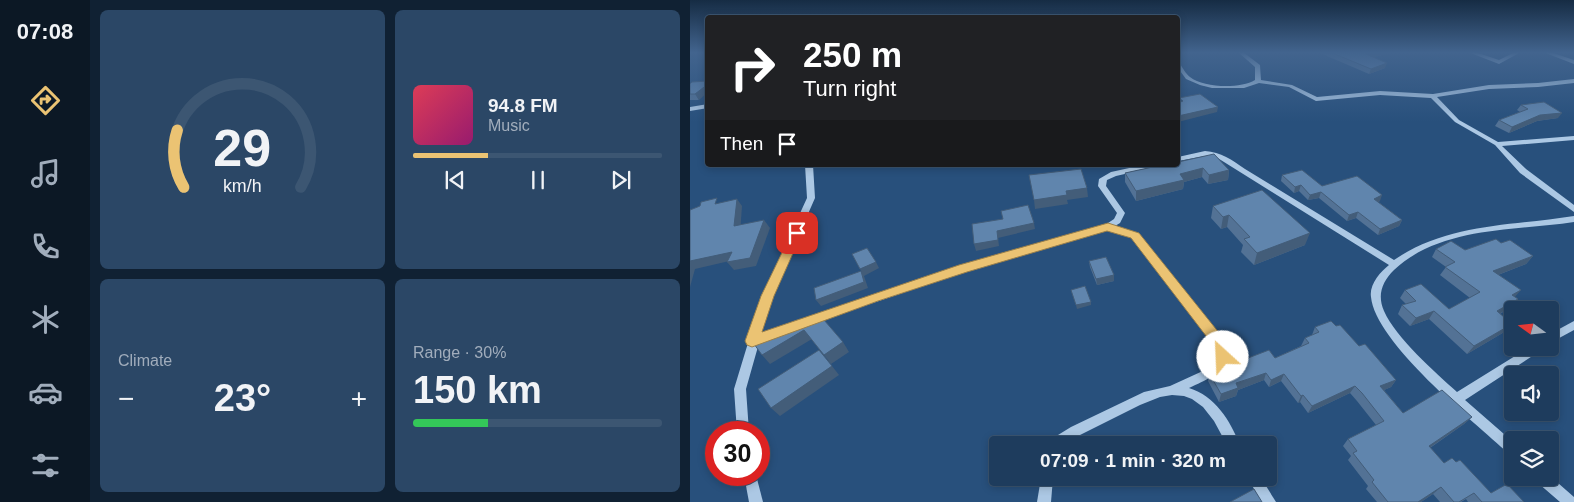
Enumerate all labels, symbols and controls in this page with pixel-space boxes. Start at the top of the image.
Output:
text: 07:08 [17,19,73,44]
icon: right [720,35,785,100]
text: 250 m [803,35,902,74]
text: Turn right [803,76,896,101]
icon: directions [28,83,63,118]
text: 94.8 FM [488,95,558,116]
text: Music [488,117,530,134]
text: 29 [214,119,271,177]
icon: arrive [773,130,801,158]
text: Then [720,133,763,154]
icon: music [28,156,63,191]
icon: previous [441,166,469,194]
icon: pause [524,166,552,194]
icon: next [607,166,635,194]
text: km/h [223,176,262,196]
pin [776,212,818,254]
icon: arrive [783,219,811,247]
icon: phone [28,229,63,264]
north arrow [1504,301,1559,356]
map controls [1504,301,1559,486]
icon: climate [28,302,63,337]
position arrow [1196,330,1248,382]
text: Range · 30% [413,344,506,361]
text: Climate [118,352,172,369]
button: sound [1504,366,1559,421]
text: 150 km [413,369,542,411]
icon: car [28,375,63,410]
text: 23° [214,377,271,419]
text: − [118,383,134,414]
text: + [351,383,367,414]
speed limit sign: 30 [705,421,770,486]
button: layers [1504,431,1559,486]
icon: filters [28,448,63,483]
text: 07:09 · 1 min · 320 m [1040,450,1226,471]

